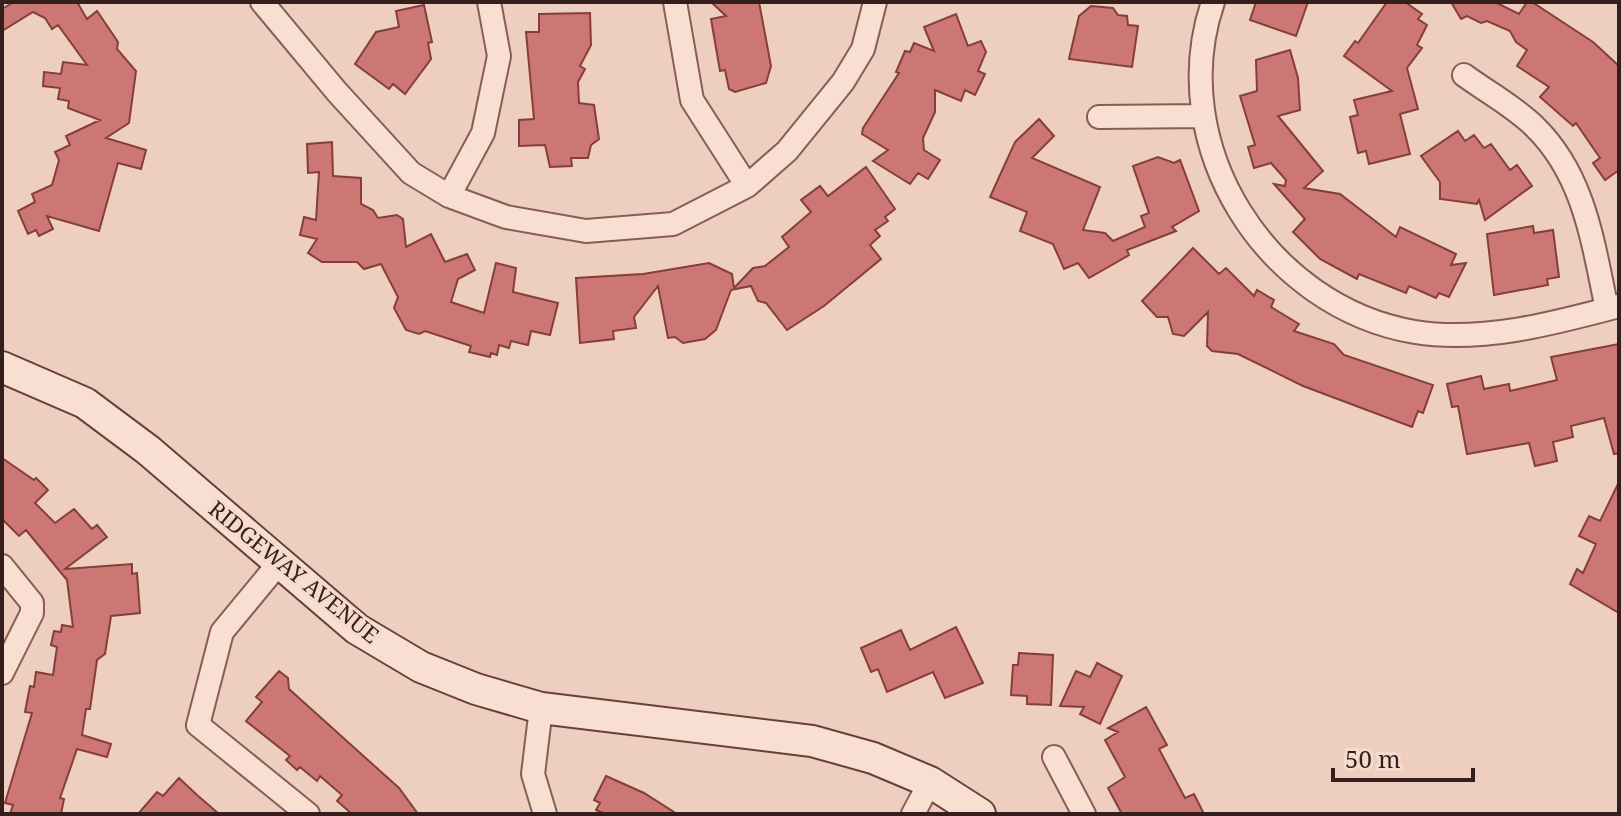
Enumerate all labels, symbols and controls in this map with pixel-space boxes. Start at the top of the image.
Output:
street label: RIDGEWAY AVENUE [203,493,386,649]
scale bar [1333,732,1473,782]
text: 50 m [1345,742,1401,775]

